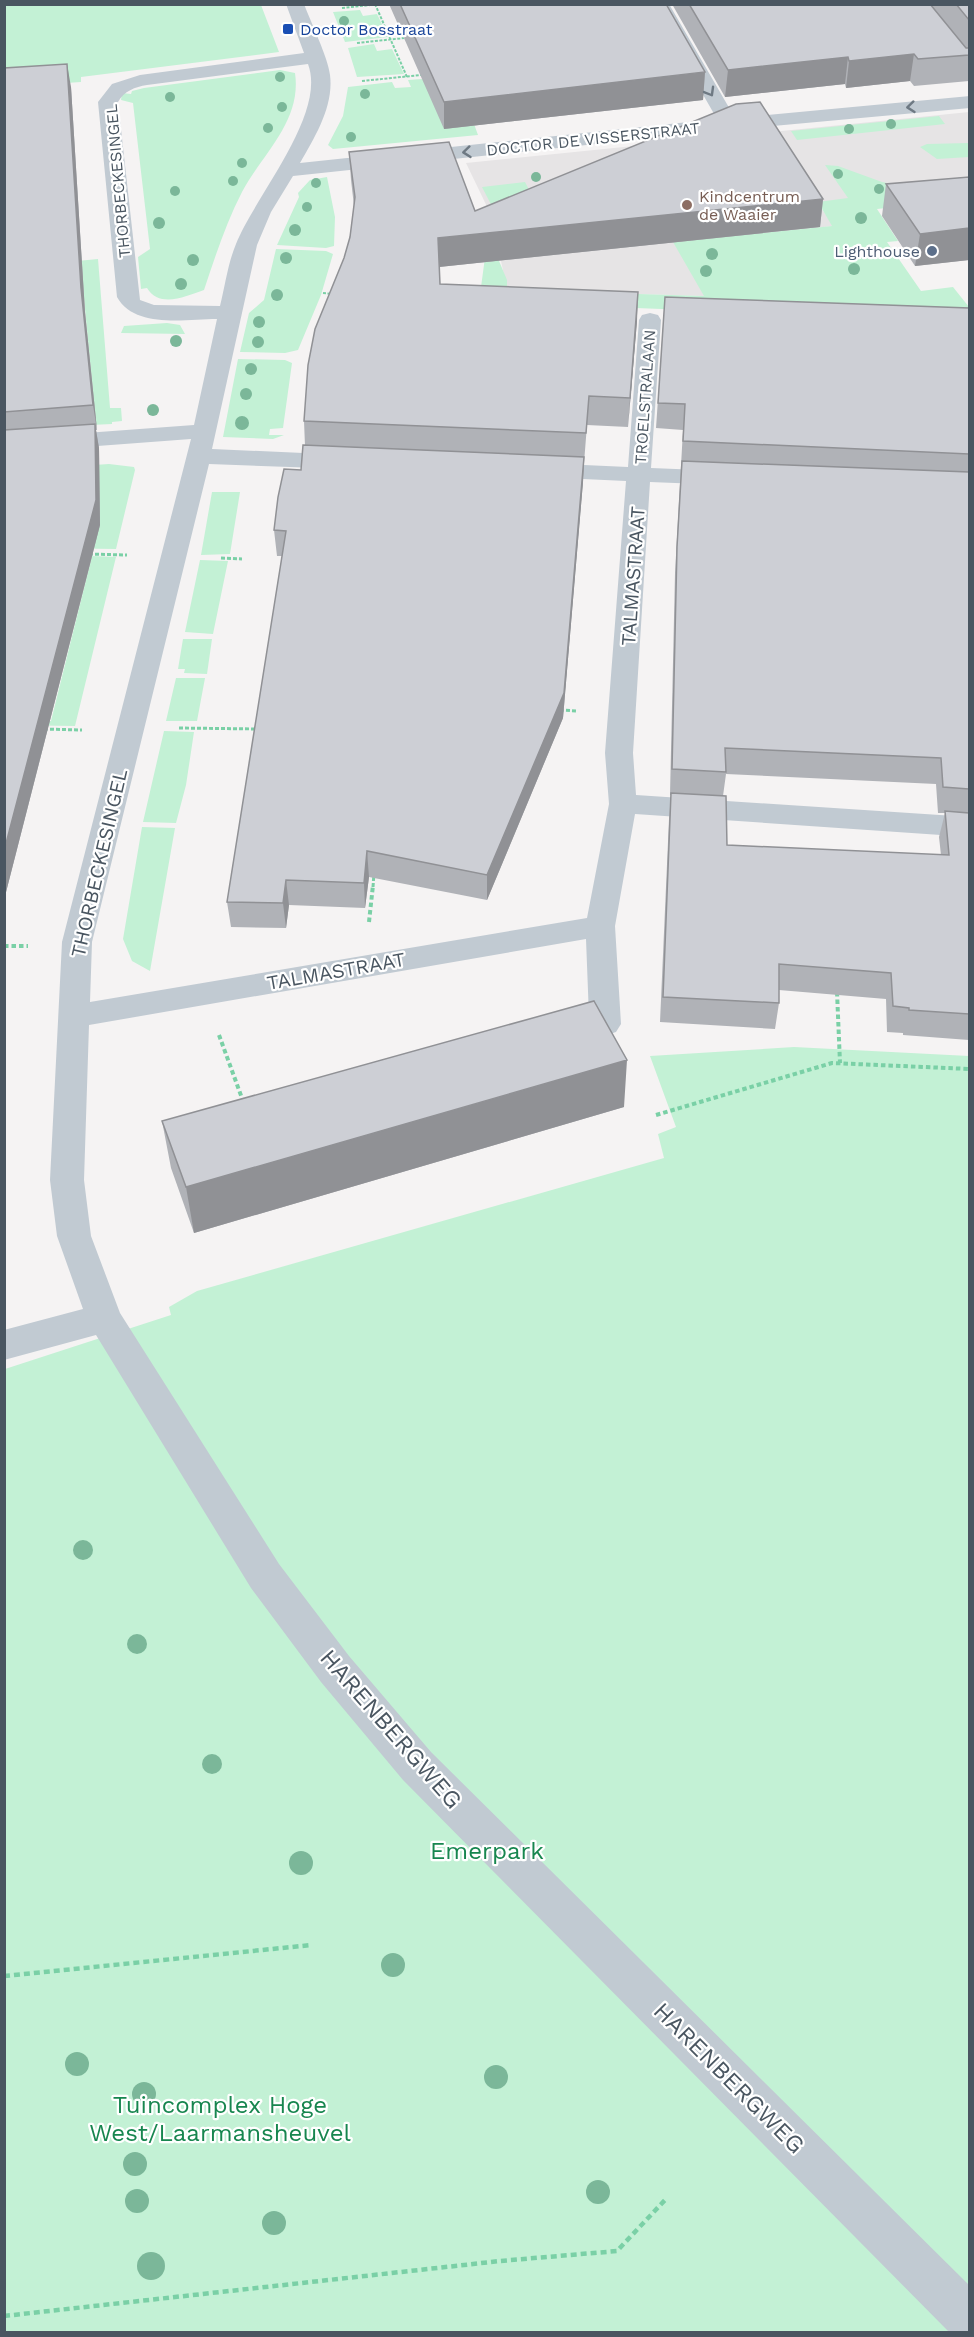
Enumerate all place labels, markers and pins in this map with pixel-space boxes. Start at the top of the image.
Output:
place label: Doctor Bosstraat [300,20,433,39]
marker: Doctor Bosstraat [281,22,295,36]
place label: Kindcentrum de Waaier [699,187,800,224]
marker: Kindcentrum de Waaier [680,198,694,212]
place label: Lighthouse [834,242,920,261]
marker: Lighthouse [925,244,939,258]

